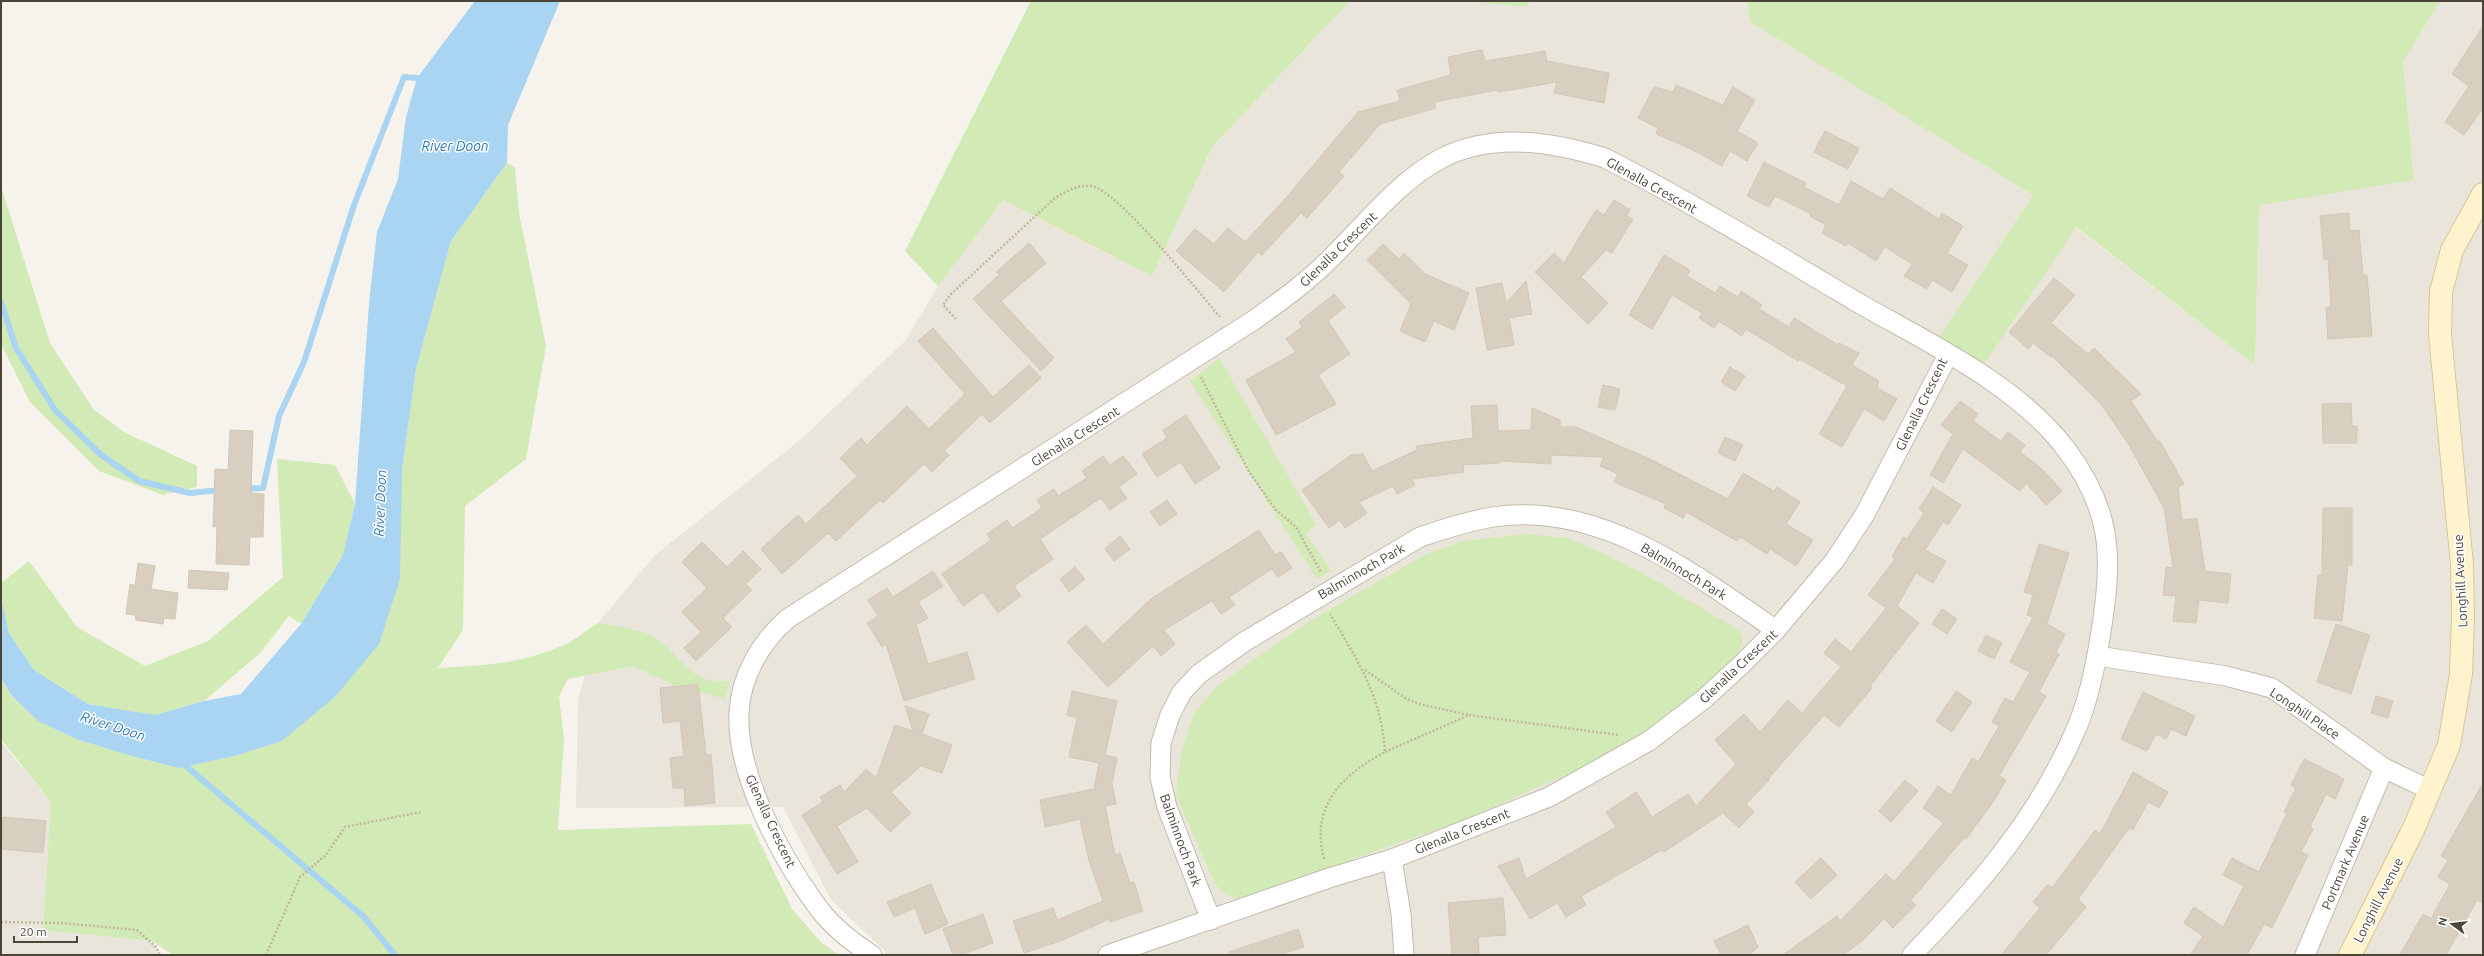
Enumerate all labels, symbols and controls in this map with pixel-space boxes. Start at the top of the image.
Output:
water label: River Doon [421,138,489,154]
street label: Glenalla Crescent [1604,154,1700,216]
street label: Glenalla Crescent [1297,209,1379,289]
street label: Glenalla Crescent [1893,355,1949,453]
street label: Glenalla Crescent [1028,403,1122,469]
water label: River Doon [371,469,389,537]
street label: Longhill Avenue [2451,534,2469,628]
street label: Balminnoch Park [1315,540,1407,601]
street label: Balminnoch Park [1639,540,1730,602]
street label: Glenalla Crescent [1696,626,1780,706]
street label: Longhill Place [2268,685,2342,741]
water label: River Doon [79,708,147,744]
street label: Glenalla Crescent [743,772,799,870]
street label: Balminnoch Park [1158,792,1204,889]
street label: Glenalla Crescent [1412,806,1512,856]
street label: Portmark Avenue [2319,813,2371,911]
street label: Longhill Avenue [2351,855,2405,945]
north arrow [2432,904,2472,944]
text: N [2435,916,2449,927]
scale bar [14,918,77,944]
text: 20 m [20,925,47,938]

